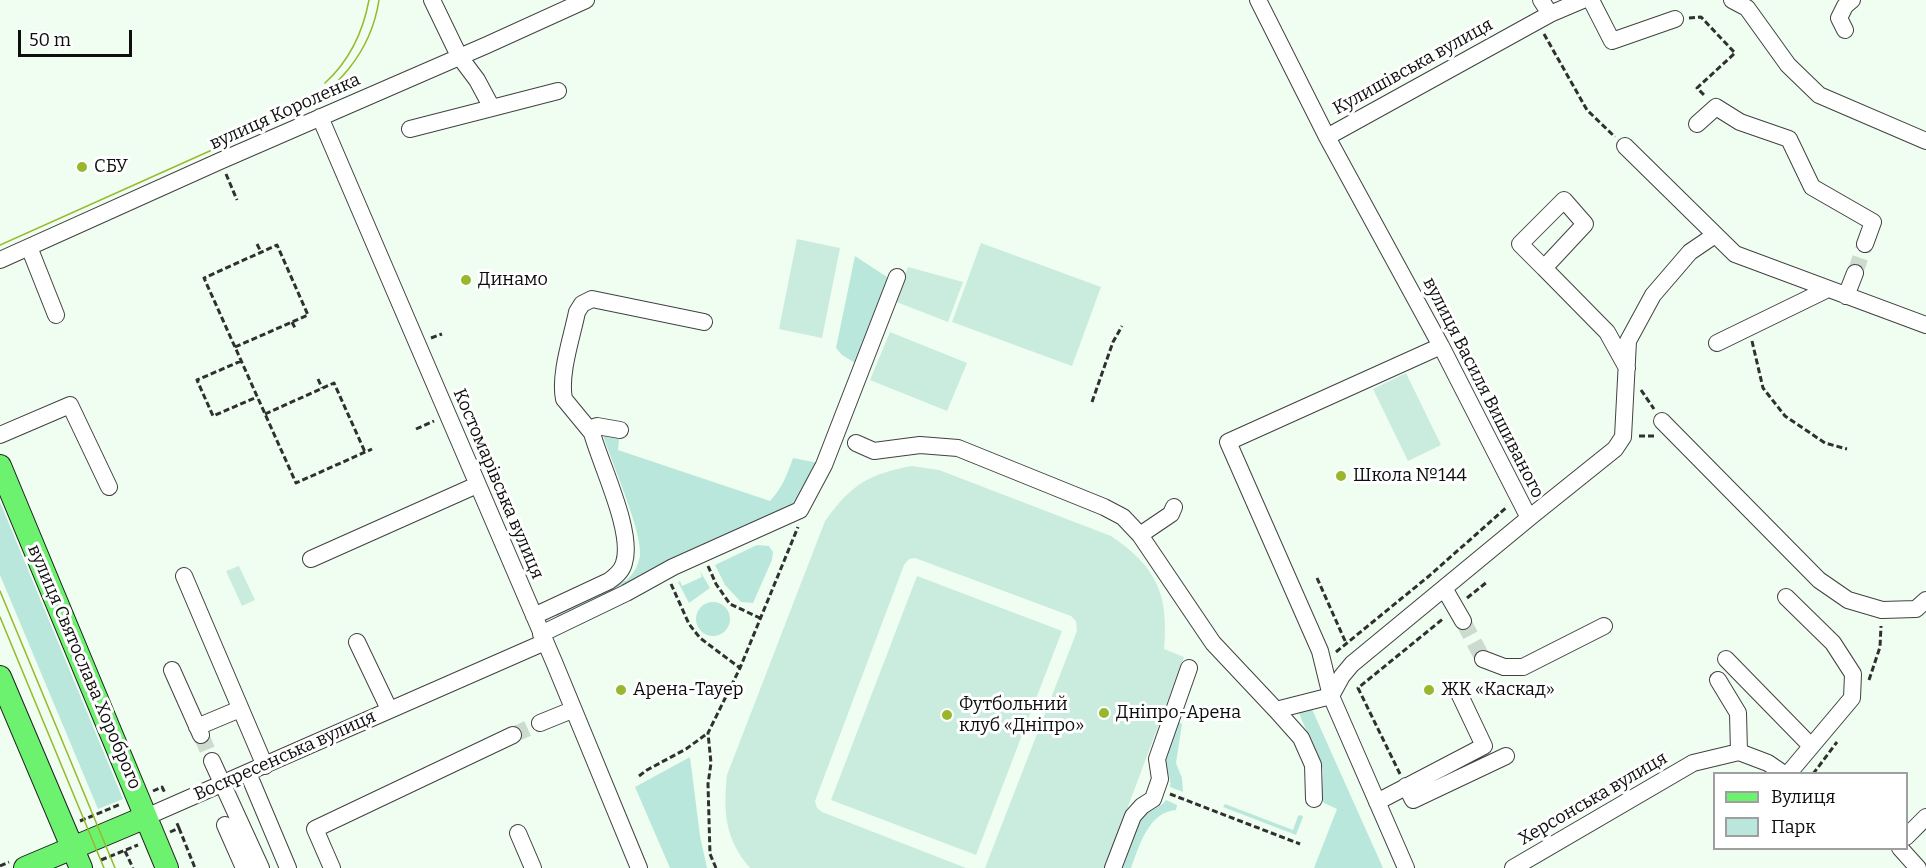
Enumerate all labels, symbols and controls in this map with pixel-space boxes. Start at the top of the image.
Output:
street label: Кулишівська вулиця [1329,14,1497,120]
scale bar [21,18,135,56]
text: 50 m [29,29,71,51]
street label: вулиця Короленка [206,69,364,155]
place label: СБУ [94,156,128,178]
marker: СБУ [75,160,89,174]
place label: Динамо [478,269,548,291]
marker: Динамо [459,273,473,287]
street label: вулиця Василя Вишиваного [1418,274,1548,502]
street label: Костомарівська вулиця [448,386,548,582]
place label: Школа №144 [1353,465,1467,487]
marker: Школа №144 [1334,469,1348,483]
street label: вулиця Святослава Хороброго [23,541,145,793]
place label: Арена-Тауер [633,679,744,701]
place label: ЖК «Каскад» [1441,679,1555,701]
marker: Арена-Тауер [614,683,628,697]
marker: ЖК «Каскад» [1422,683,1436,697]
place label: Футбольний клуб «Дніпро» [959,694,1084,736]
place label: Дніпро-Арена [1116,702,1241,724]
street label: Воскресенська вулиця [191,706,379,806]
marker: Дніпро-Арена [1097,706,1111,720]
marker: Футбольний клуб «Дніпро» [940,708,954,722]
street label: Херсонська вулиця [1515,748,1671,850]
legend [1713,772,1908,850]
text: Вулиця [1771,786,1835,808]
text: Парк [1771,816,1816,838]

